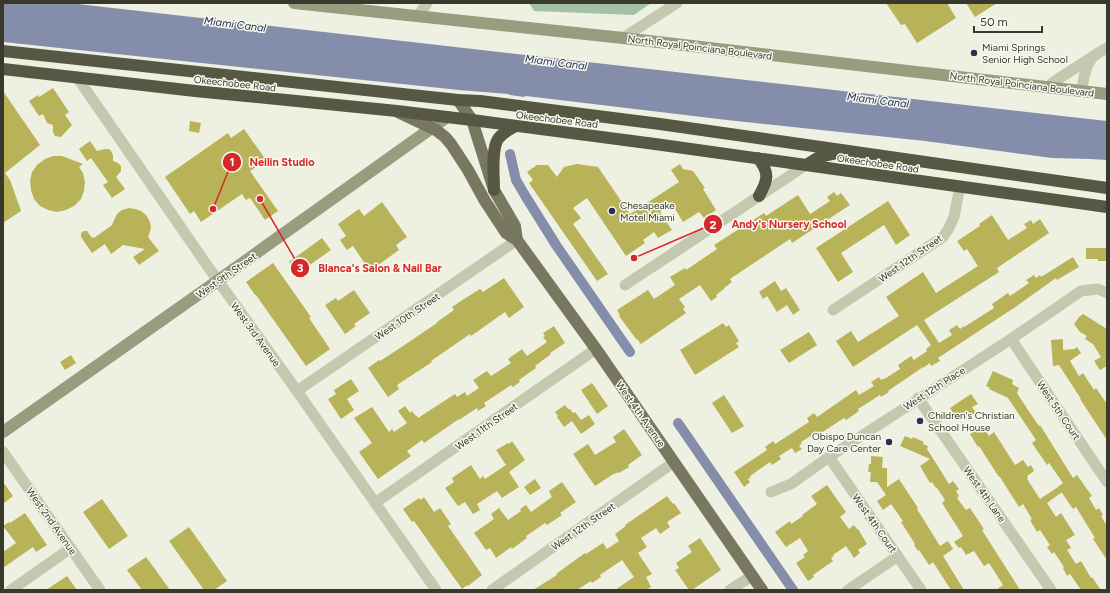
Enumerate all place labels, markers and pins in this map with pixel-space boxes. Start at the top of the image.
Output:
place label: Miami Springs Senior High School [982,41,1068,66]
marker: Miami Springs Senior High School [969,48,979,58]
callout: Neilin Studio [222,150,323,173]
place label: Chesapeake Motel Miami [620,199,675,224]
marker: Chesapeake Motel Miami [607,206,617,216]
callout: Andy's Nursery School [703,213,854,236]
callout: Blanca's Salon & Nail Bar [290,256,449,279]
place label: Children's Christian School House [928,409,1015,434]
marker: Children's Christian School House [915,416,925,426]
place label: Obispo Duncan Day Care Center [807,430,882,455]
marker: Obispo Duncan Day Care Center [884,437,894,447]

